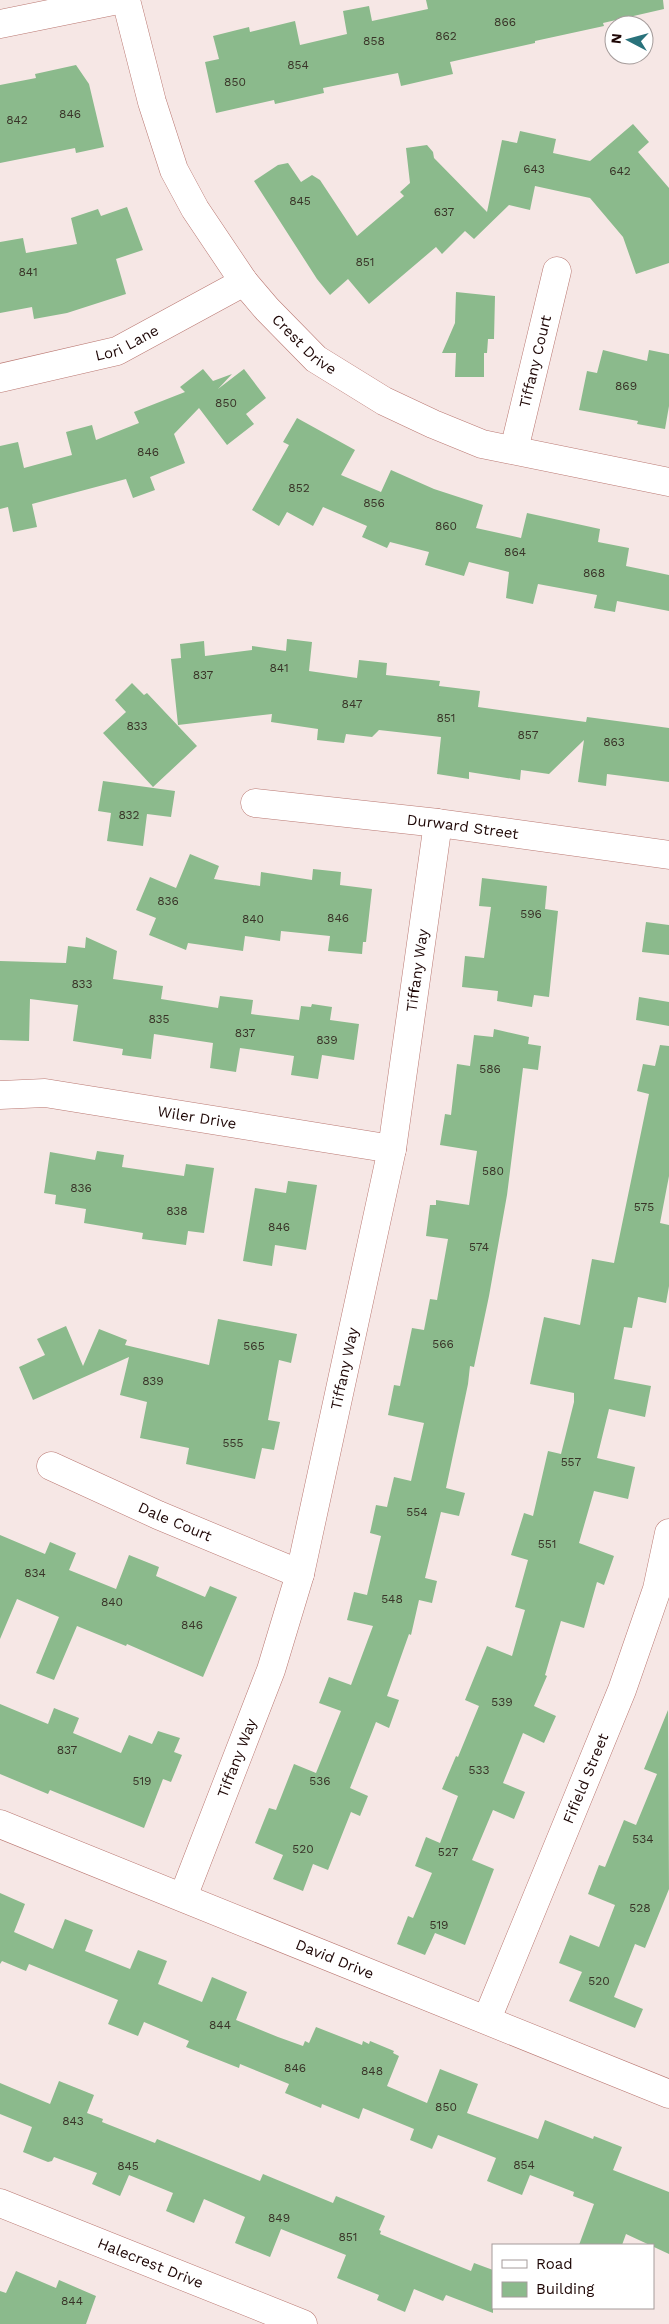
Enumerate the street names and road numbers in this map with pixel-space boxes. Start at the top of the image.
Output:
street label: Crest Drive [268,310,340,378]
street label: Tiffany Court [515,313,555,410]
street label: Lori Lane [93,321,162,365]
street label: Durward Street [406,811,520,843]
street label: Tiffany Way [402,927,432,1013]
street label: Wiler Drive [156,1102,238,1133]
street label: Tiffany Way [327,1326,362,1411]
street label: Dale Court [135,1498,215,1546]
street label: Tiffany Way [213,1716,260,1800]
street label: Fifield Street [559,1730,613,1826]
street label: David Drive [293,1935,377,1983]
street label: Halecrest Drive [95,2234,206,2292]

